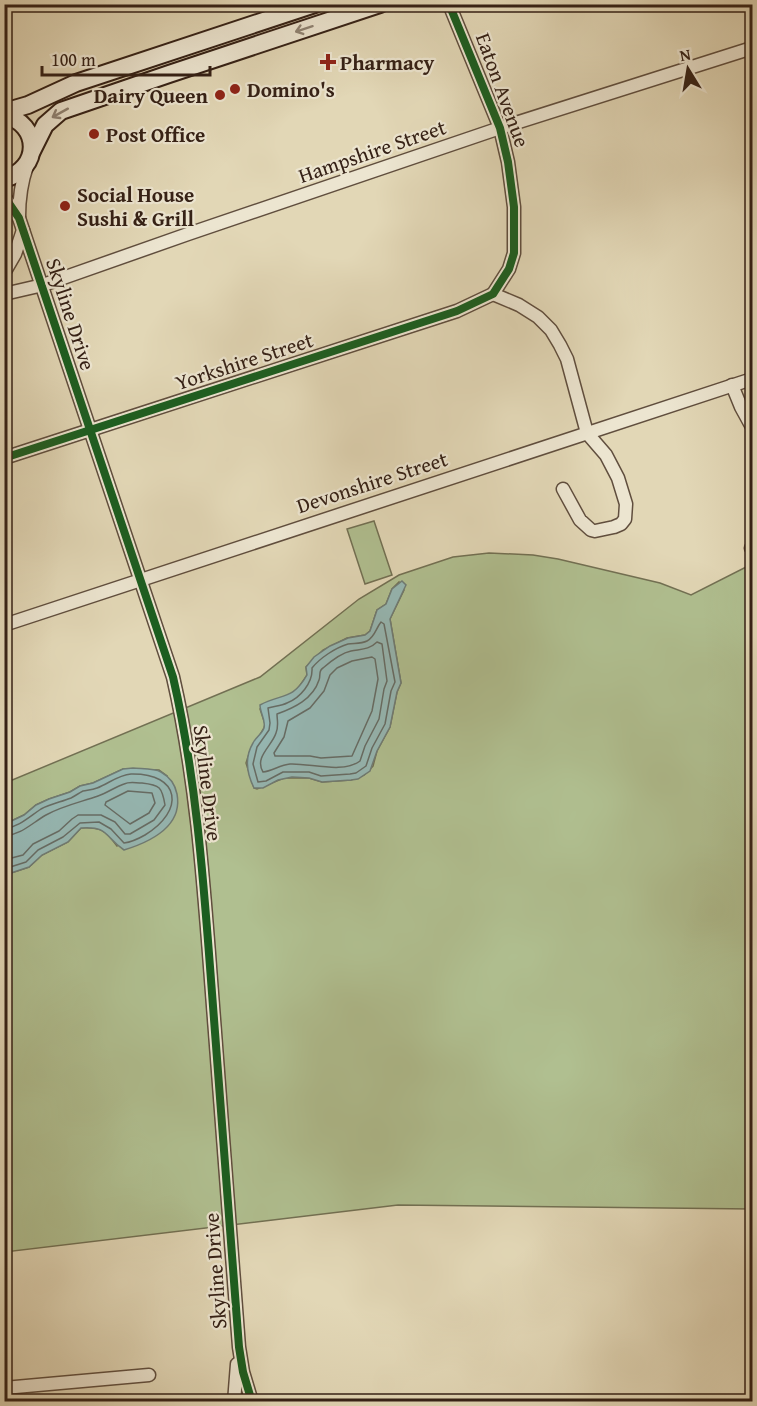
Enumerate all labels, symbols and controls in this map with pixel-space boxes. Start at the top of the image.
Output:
one-way arrow [295,25,314,36]
street label: Eaton Avenue [468,28,538,152]
scale bar [42,39,210,77]
north arrow [658,39,718,99]
text: N [678,41,693,67]
text: 100 m [51,46,96,73]
place label: Pharmacy [340,47,434,78]
marker: Pharmacy [321,55,335,69]
place label: Domino's [247,74,335,105]
place label: Dairy Queen [94,80,209,111]
marker: Domino's [228,82,242,96]
marker: Dairy Queen [213,88,227,102]
one-way arrow [52,107,69,119]
street label: Hampshire Street [294,111,451,191]
place label: Post Office [106,119,205,150]
marker: Post Office [87,127,101,141]
place label: Social House Sushi & Grill [77,179,194,234]
marker: Social House Sushi & Grill [58,199,72,213]
street label: Skyline Drive [38,254,104,374]
street label: Yorkshire Street [171,324,318,398]
street label: Devonshire Street [292,443,452,521]
street label: Skyline Drive [186,723,231,843]
street label: Skyline Drive [195,1212,235,1330]

